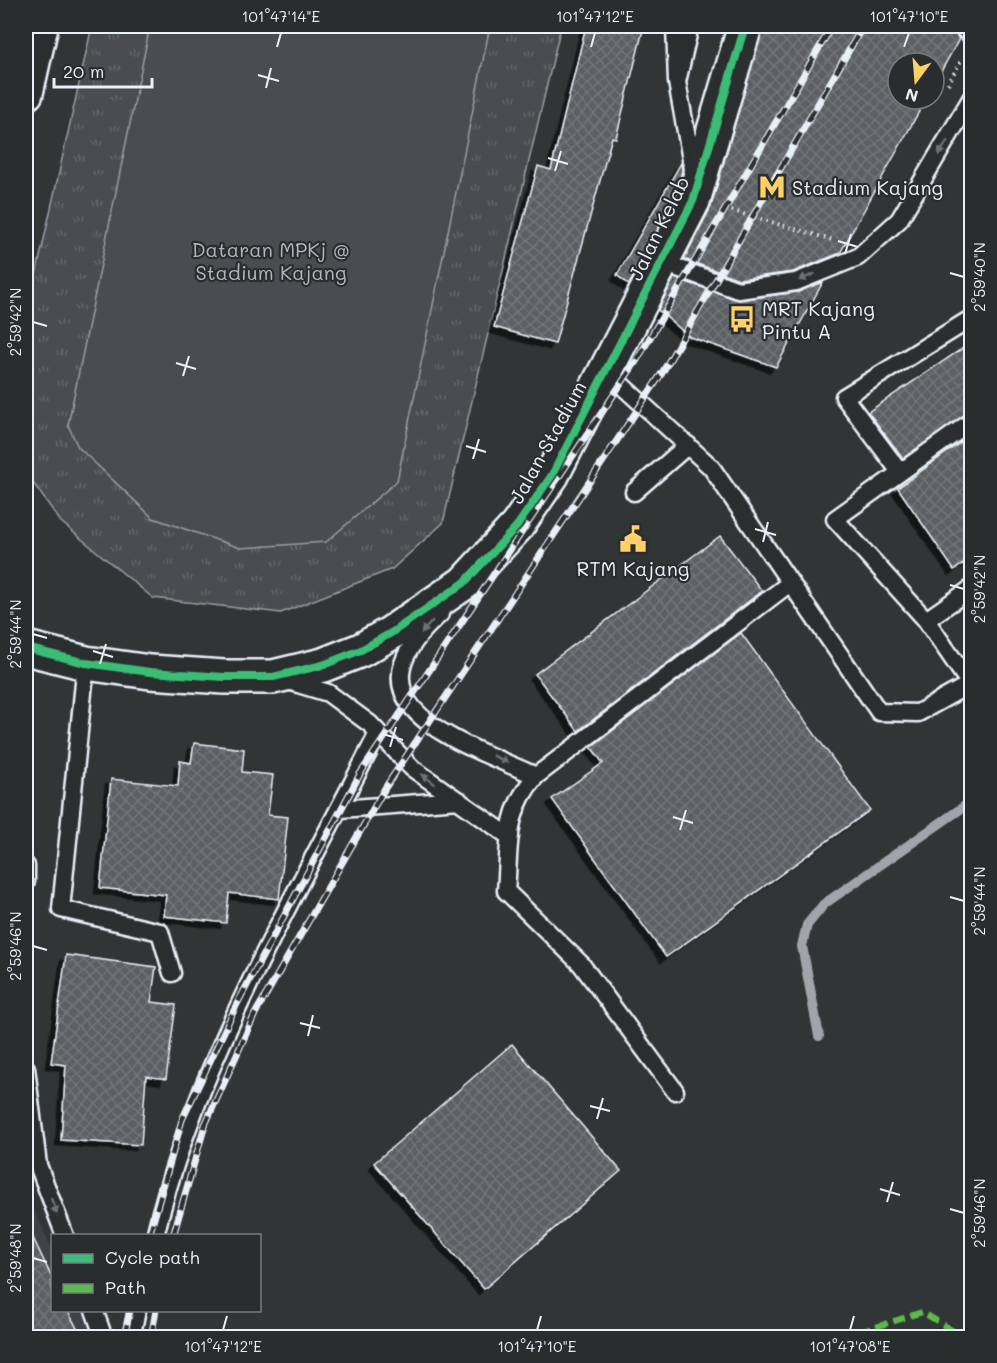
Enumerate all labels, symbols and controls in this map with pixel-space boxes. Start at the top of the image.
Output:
text: 101°47'14"E [242,6,321,26]
text: 101°47'12"E [556,6,634,26]
text: 101°47'10"E [870,6,949,26]
scale bar [54,51,152,89]
north arrow [886,51,946,111]
text: 20 m [63,59,104,83]
text: N [903,84,920,108]
one-way arrow [937,140,948,156]
street label: Jalan Kelab [622,171,694,285]
metro station icon: Stadium Kajang [757,172,787,202]
place label: Stadium Kajang [792,174,943,200]
park label: Dataran MPKj @ Stadium Kajang [192,236,350,285]
text: 2°59'40"N [969,242,989,312]
one-way arrow [797,272,815,282]
text: 2°59'42"N [5,288,25,356]
place label: MRT Kajang Pintu A [762,295,875,344]
bus stop icon: MRT Kajang Pintu A [727,304,757,334]
street label: Jalan Stadium [503,376,591,508]
public building icon: RTM Kajang [618,524,648,554]
place label: RTM Kajang [577,555,689,581]
text: 2°59'42"N [969,555,989,623]
text: 2°59'44"N [5,599,25,669]
one-way arrow [420,620,434,635]
one-way arrow [491,754,509,764]
one-way arrow [421,773,437,785]
text: 2°59'44"N [969,866,989,936]
text: 2°59'46"N [5,911,25,981]
text: 2°59'46"N [969,1178,989,1248]
one-way arrow [49,1198,59,1216]
text: 2°59'48"N [5,1223,25,1293]
legend [51,1234,261,1312]
text: Cycle path [105,1245,200,1269]
text: Path [105,1275,145,1299]
text: 101°47'12"E [184,1336,262,1356]
text: 101°47'10"E [498,1336,577,1356]
text: 101°47'08"E [809,1336,891,1356]

